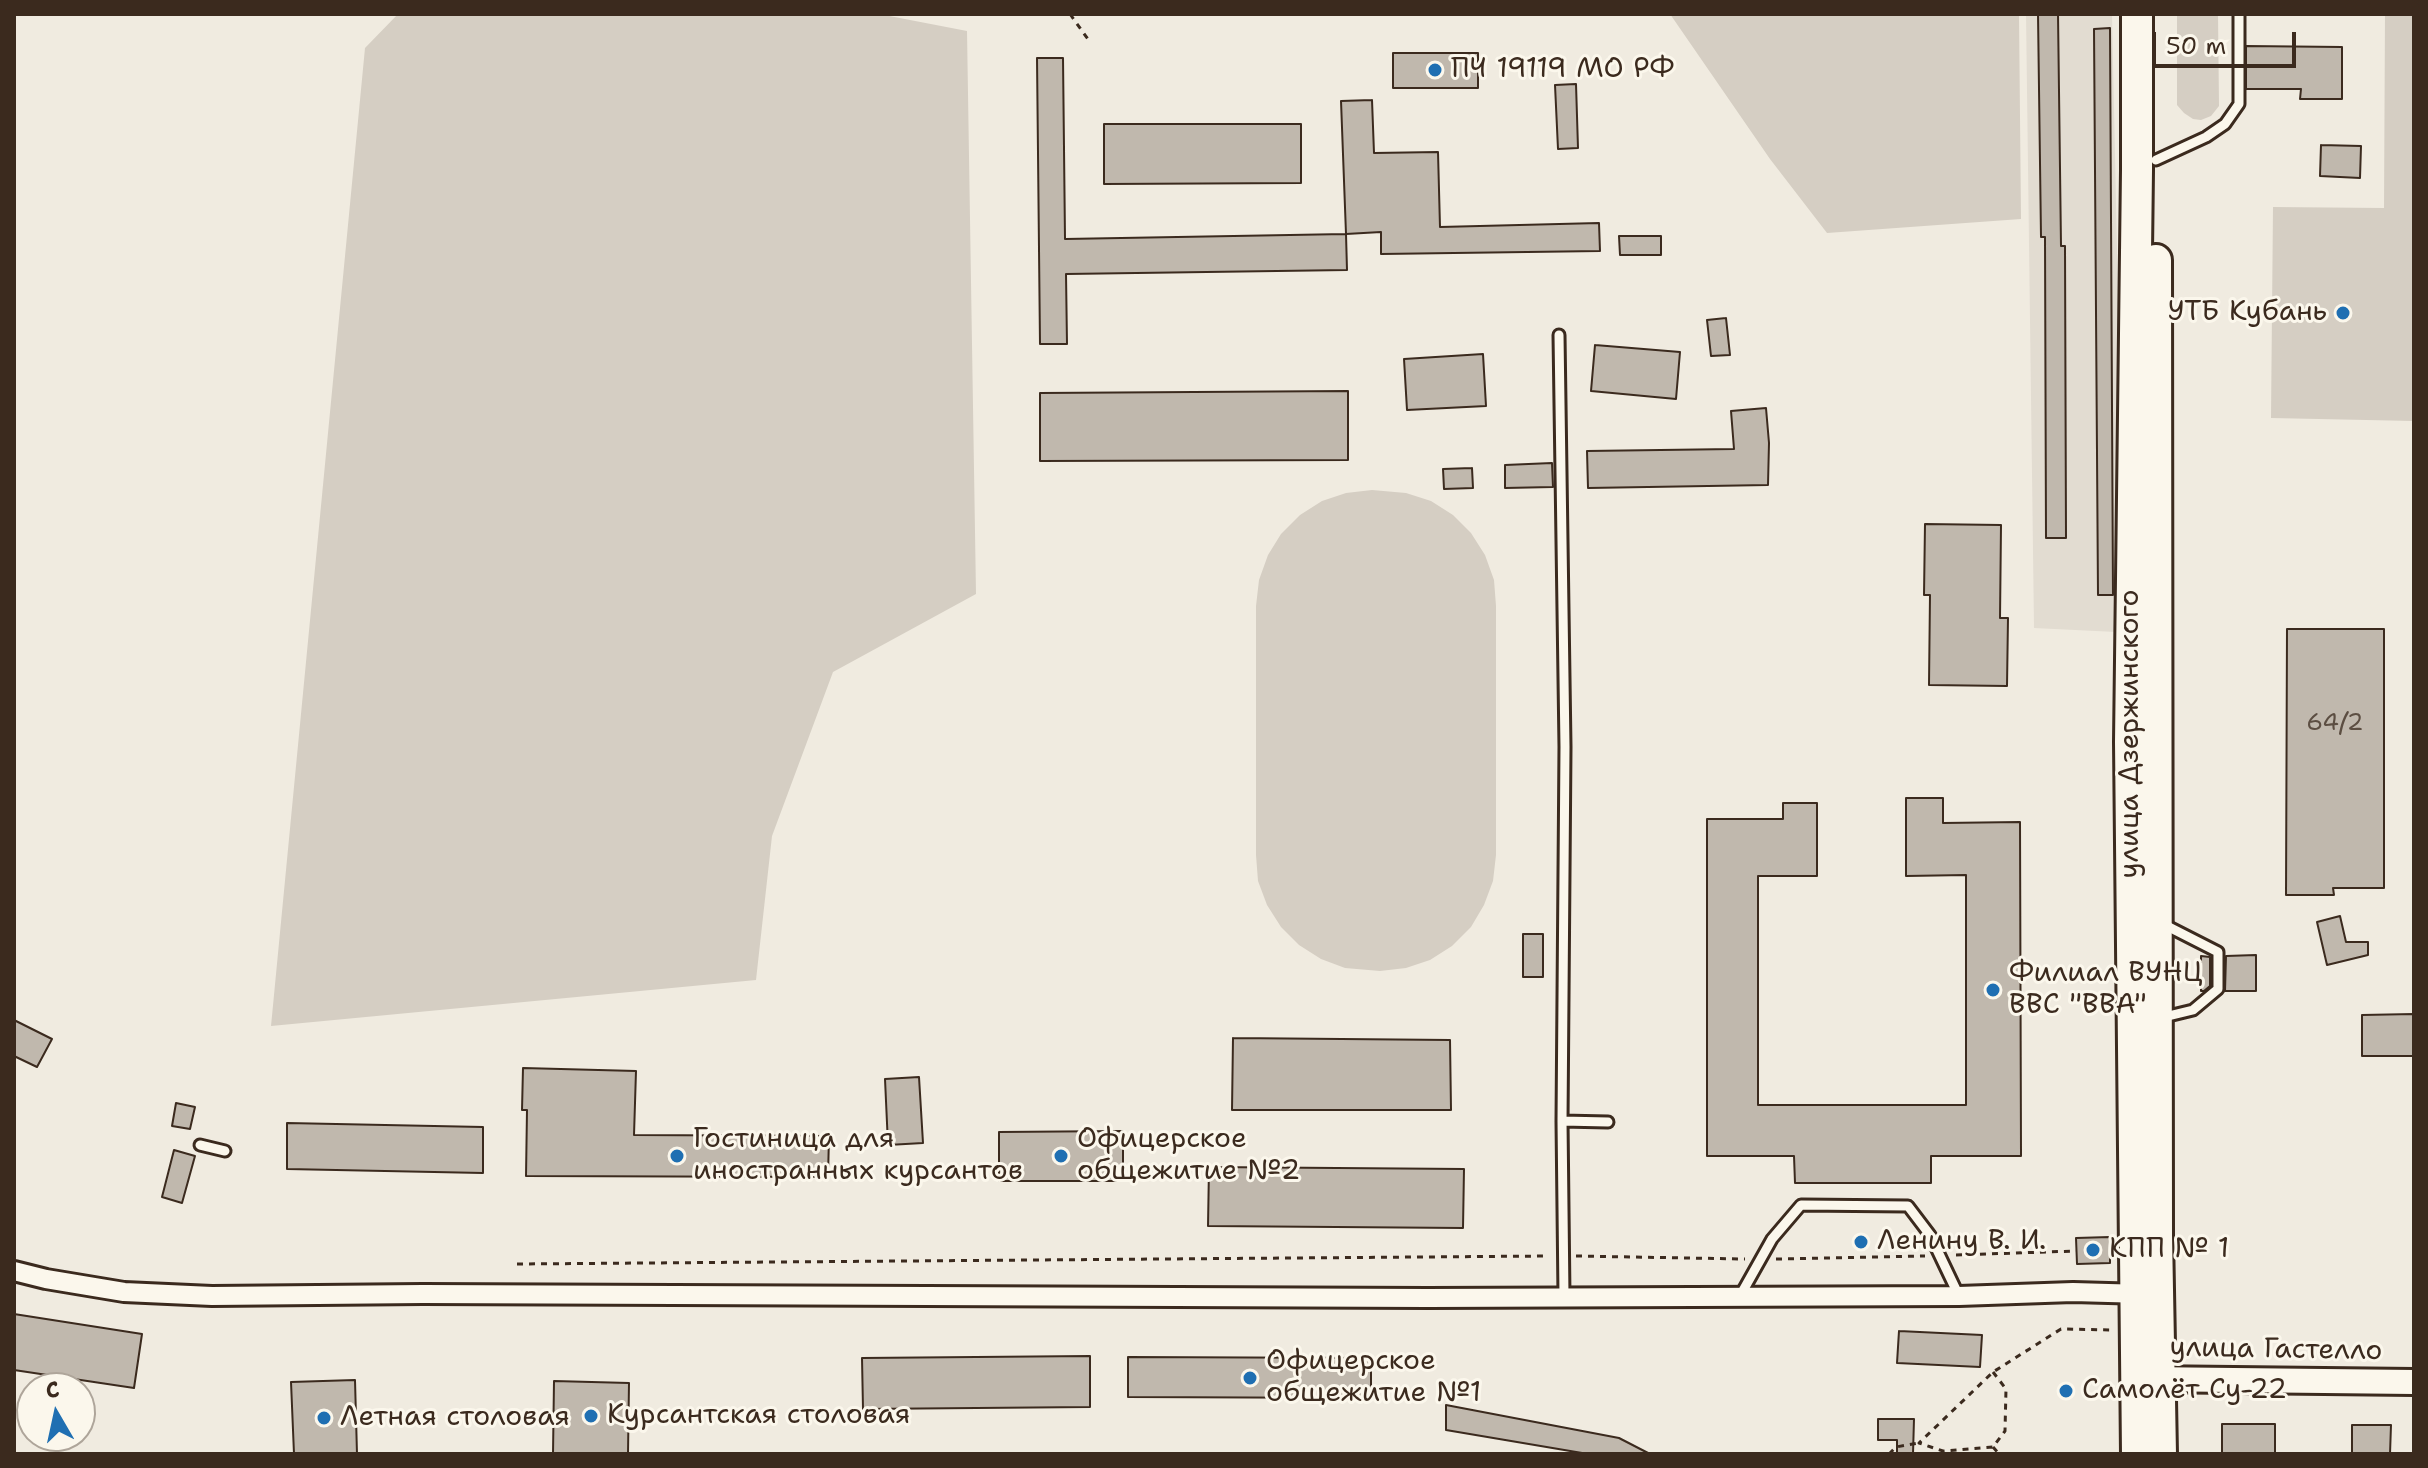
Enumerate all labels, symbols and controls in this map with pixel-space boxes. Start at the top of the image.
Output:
scale bar [2156,16,2300,66]
text: 50 m [2166,30,2226,62]
place label: ПЧ 19119 МО РФ [1451,53,1674,87]
marker: ПЧ 19119 МО РФ [1426,61,1444,79]
place label: УТБ Кубань [2168,296,2327,330]
marker: УТБ Кубань [2334,304,2352,322]
street label: улица Дзержинского [2114,590,2148,878]
house number: 64/2 [2306,710,2364,738]
place label: Филиал ВУНЦ ВВС "ВВА" [2009,957,2203,1023]
marker: Филиал ВУНЦ ВВС "ВВА" [1984,981,2002,999]
place label: Гостиница для иностранных курсантов [693,1123,1023,1189]
place label: Офицерское общежитие №2 [1077,1123,1300,1189]
marker: Гостиница для иностранных курсантов [668,1147,686,1165]
marker: Офицерское общежитие №2 [1052,1147,1070,1165]
place label: Ленину В. И. [1877,1225,2046,1259]
marker: Ленину В. И. [1852,1233,1870,1251]
place label: КПП № 1 [2109,1233,2229,1267]
marker: КПП № 1 [2084,1241,2102,1259]
street label: улица Гастелло [2169,1331,2383,1369]
place label: Офицерское общежитие №1 [1266,1345,1481,1411]
marker: Офицерское общежитие №1 [1241,1369,1259,1387]
north arrow [16,1372,96,1452]
text: С [44,1374,61,1405]
place label: Самолёт Су-22 [2082,1374,2287,1408]
marker: Самолёт Су-22 [2057,1382,2075,1400]
place label: Курсантская столовая [607,1399,910,1433]
place label: Летная столовая [340,1401,570,1435]
marker: Курсантская столовая [582,1407,600,1425]
marker: Летная столовая [315,1409,333,1427]

